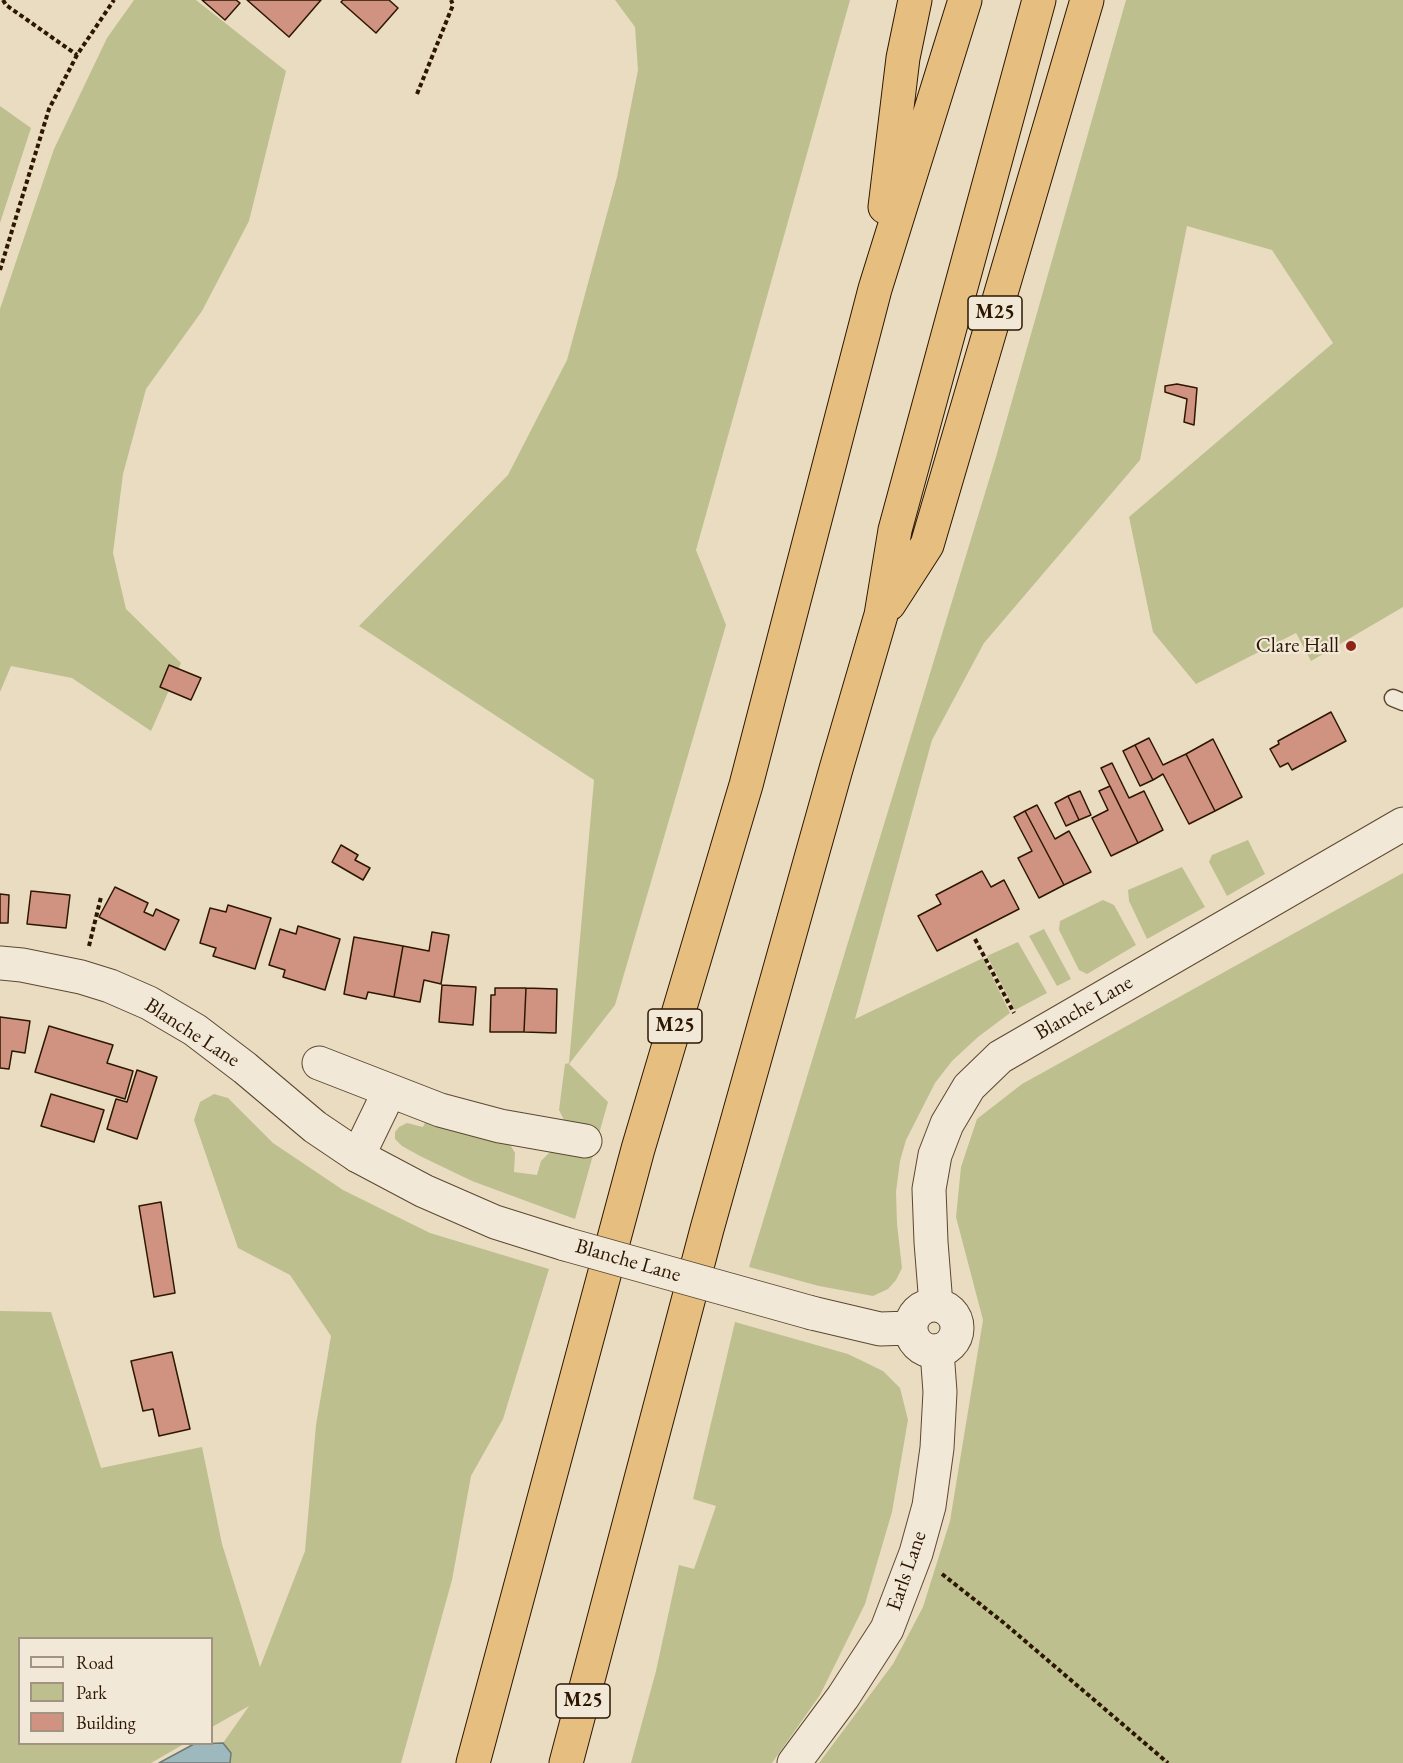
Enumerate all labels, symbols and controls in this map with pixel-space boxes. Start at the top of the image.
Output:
road number: M25 [968,296,1022,330]
place label: Clare Hall [1256,633,1339,659]
marker: Clare Hall [1344,639,1358,653]
street label: Blanche Lane [1031,970,1137,1046]
street label: Blanche Lane [140,993,244,1073]
road number: M25 [648,1009,702,1043]
street label: Blanche Lane [572,1234,684,1288]
street label: Earls Lane [882,1528,932,1614]
legend [18,1637,213,1745]
text: Road [76,1651,114,1674]
text: Park [76,1681,107,1704]
road number: M25 [556,1684,610,1718]
text: Building [76,1711,136,1734]

